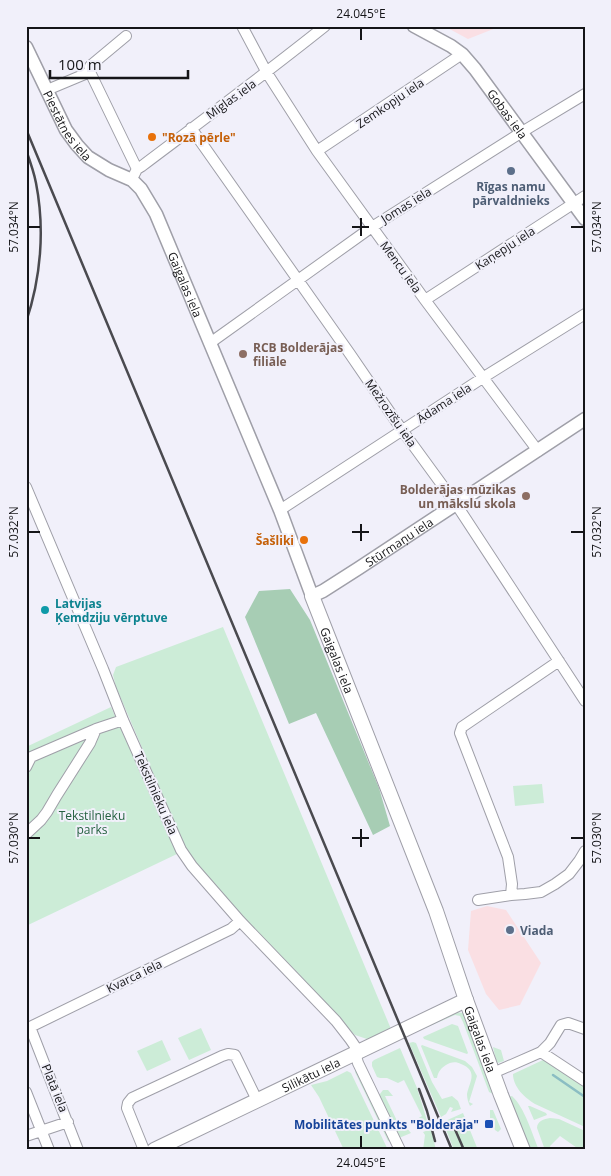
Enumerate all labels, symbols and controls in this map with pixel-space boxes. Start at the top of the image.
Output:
text: 24.045°E [336,5,386,22]
scale bar [50,48,188,80]
text: 100 m [58,54,102,74]
street label: Zemkopju iela [353,74,427,132]
street label: Miglas iela [202,75,260,123]
street label: Gobas iela [484,85,532,142]
street label: Piestātnes iela [40,87,96,164]
place label: "Rozā pērle" [162,129,236,146]
marker: "Rozā pērle" [146,131,158,143]
marker: Rīgas namu pārvaldnieks [505,165,517,177]
place label: Rīgas namu pārvaldnieks [472,178,550,209]
street label: Jomas iela [377,183,434,228]
text: 57.034°N [5,201,22,253]
text: 57.034°N [588,201,605,253]
street label: Kaņepju iela [472,222,538,274]
street label: Mencu iela [376,237,426,297]
street label: Gaigalas iela [164,249,207,320]
place label: RCB Bolderājas filiāle [253,339,343,370]
marker: RCB Bolderājas filiāle [237,348,249,360]
street label: Mežrozīšu iela [361,376,421,450]
street label: Ādama iela [413,379,475,427]
place label: Bolderājas mūzikas un mākslu skola [400,481,516,512]
marker: Bolderājas mūzikas un mākslu skola [520,490,532,502]
text: 57.032°N [5,506,22,558]
text: 57.032°N [588,506,605,558]
street label: Stūrmaņu iela [362,513,436,570]
place label: Šašliki [256,532,294,549]
marker: Šašliki [298,534,310,546]
place label: Latvijas Ķemdziju vērptuve [55,595,168,626]
marker: Latvijas Ķemdziju vērptuve [39,604,51,616]
street label: Gaigalas iela [317,625,358,696]
street label: Tekstilnieku iela [130,749,182,837]
park label: Tekstilnieku parks [59,807,125,838]
text: 57.030°N [5,812,22,864]
text: 57.030°N [588,812,605,864]
place label: Viada [520,922,554,939]
marker: Viada [504,924,516,936]
street label: Kvarca iela [103,955,165,997]
street label: Gaigalas iela [460,1003,500,1075]
street label: Silikātu iela [279,1053,343,1096]
street label: Platā iela [38,1061,72,1115]
place label: Mobilitātes punkts "Bolderāja" [294,1116,479,1133]
marker: Mobilitātes punkts "Bolderāja" [483,1118,495,1130]
text: 24.045°E [336,1154,386,1171]

